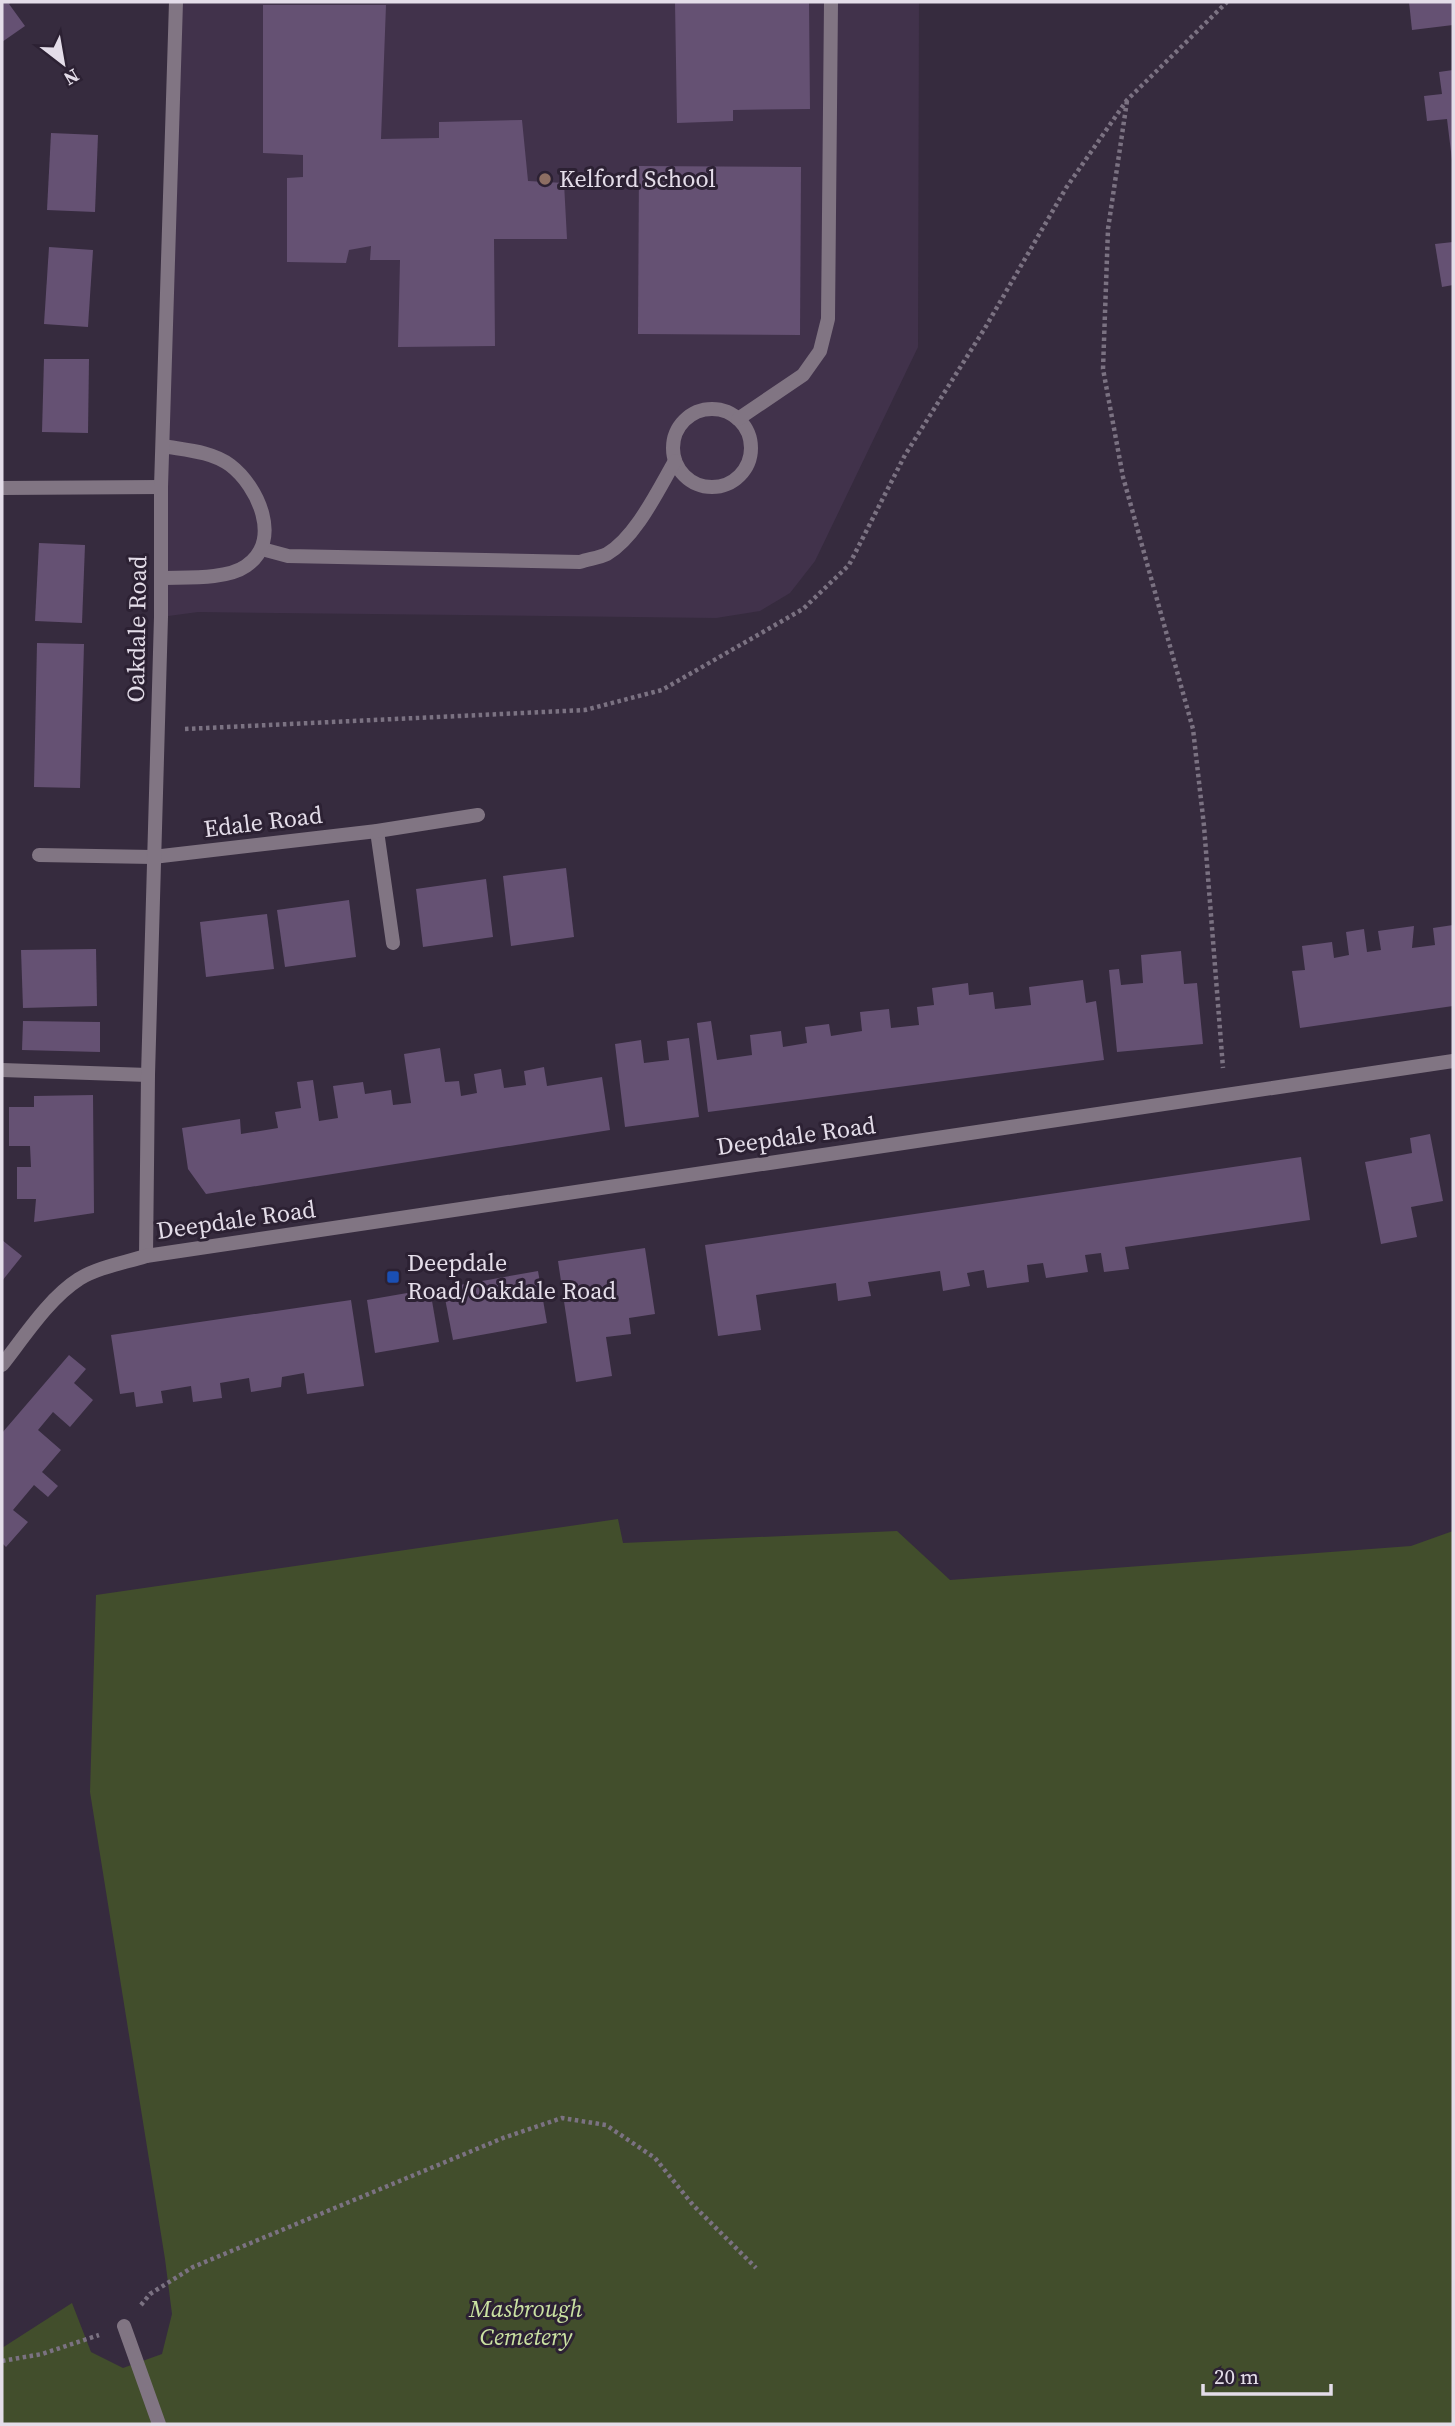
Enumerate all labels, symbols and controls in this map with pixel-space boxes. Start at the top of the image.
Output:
north arrow [28,28,98,98]
text: N [59,63,84,92]
place label: Kelford School [559,162,716,195]
marker: Kelford School [537,171,553,187]
street label: Oakdale Road [119,555,154,703]
street label: Edale Road [202,798,325,845]
street label: Deepdale Road [714,1108,878,1163]
street label: Deepdale Road [154,1192,318,1247]
place label: Deepdale Road/Oakdale Road [407,1246,616,1307]
marker: Deepdale Road/Oakdale Road [385,1269,401,1285]
park label: Masbrough Cemetery [468,2292,583,2353]
scale bar [1203,2352,1331,2396]
text: 20 m [1214,2362,1259,2391]

